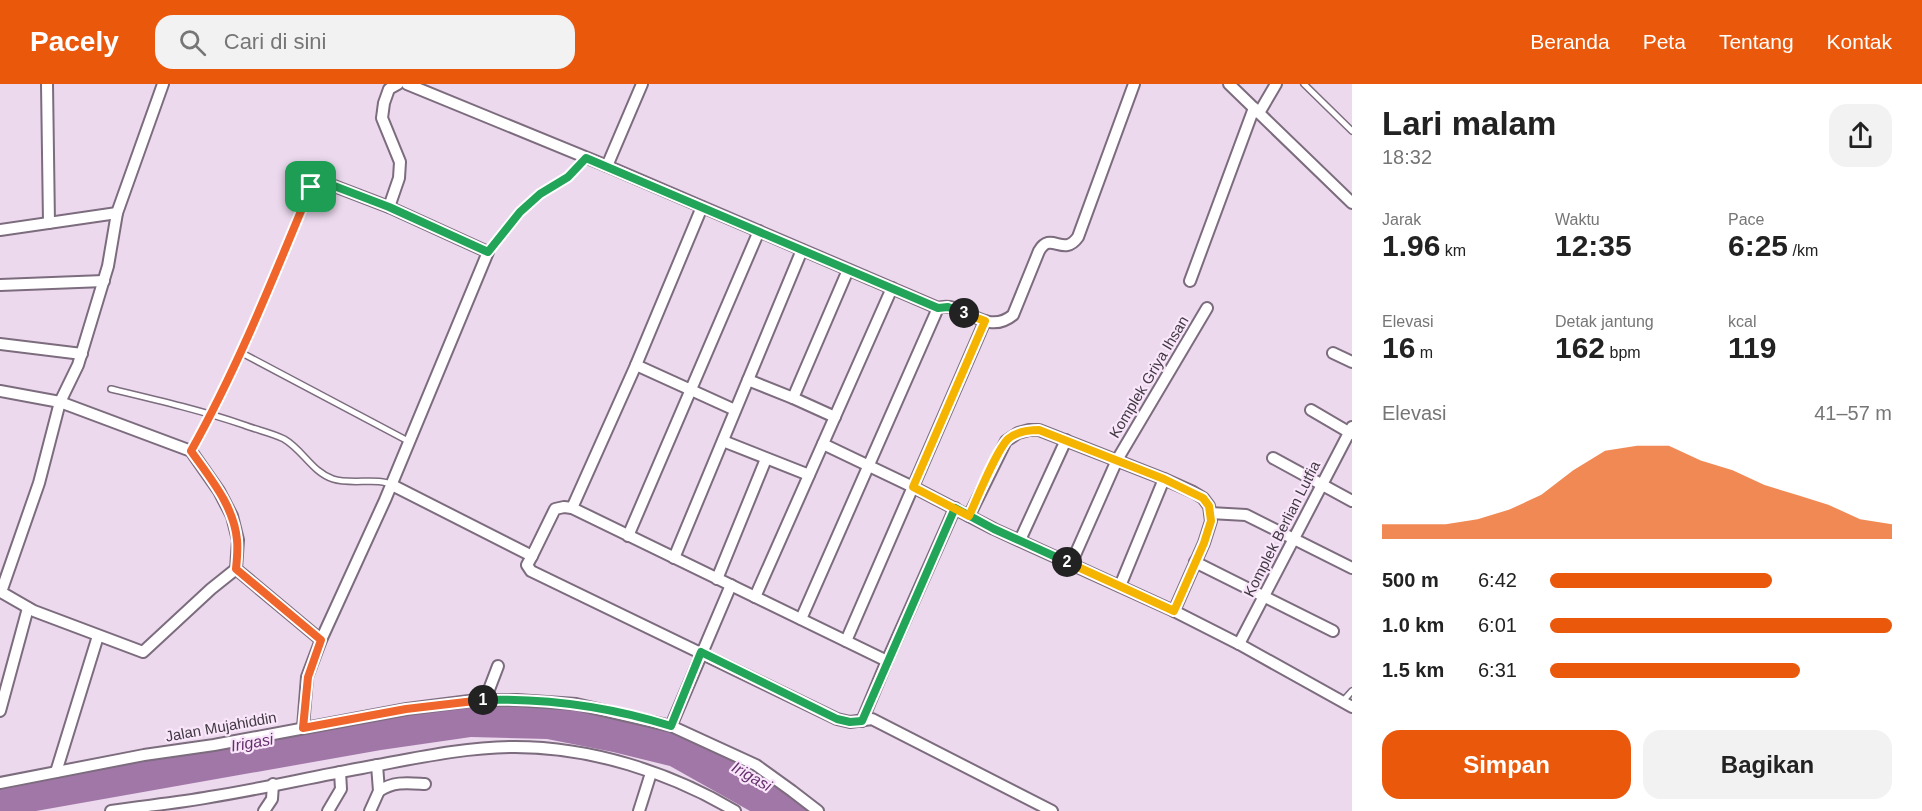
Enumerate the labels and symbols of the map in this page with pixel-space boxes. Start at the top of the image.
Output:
pin [285,161,336,212]
pin: 3 [949,298,979,328]
street label: Komplek Griya Ihsan [1105,313,1192,441]
street label: Komplek Berlian Lutfia [1240,457,1323,599]
pin: 2 [1052,547,1082,577]
pin: 1 [468,685,498,715]
street label: Jalan Mujahiddin [164,708,278,745]
water label: Irigasi [230,730,275,755]
water label: Irigasi [729,758,775,795]

